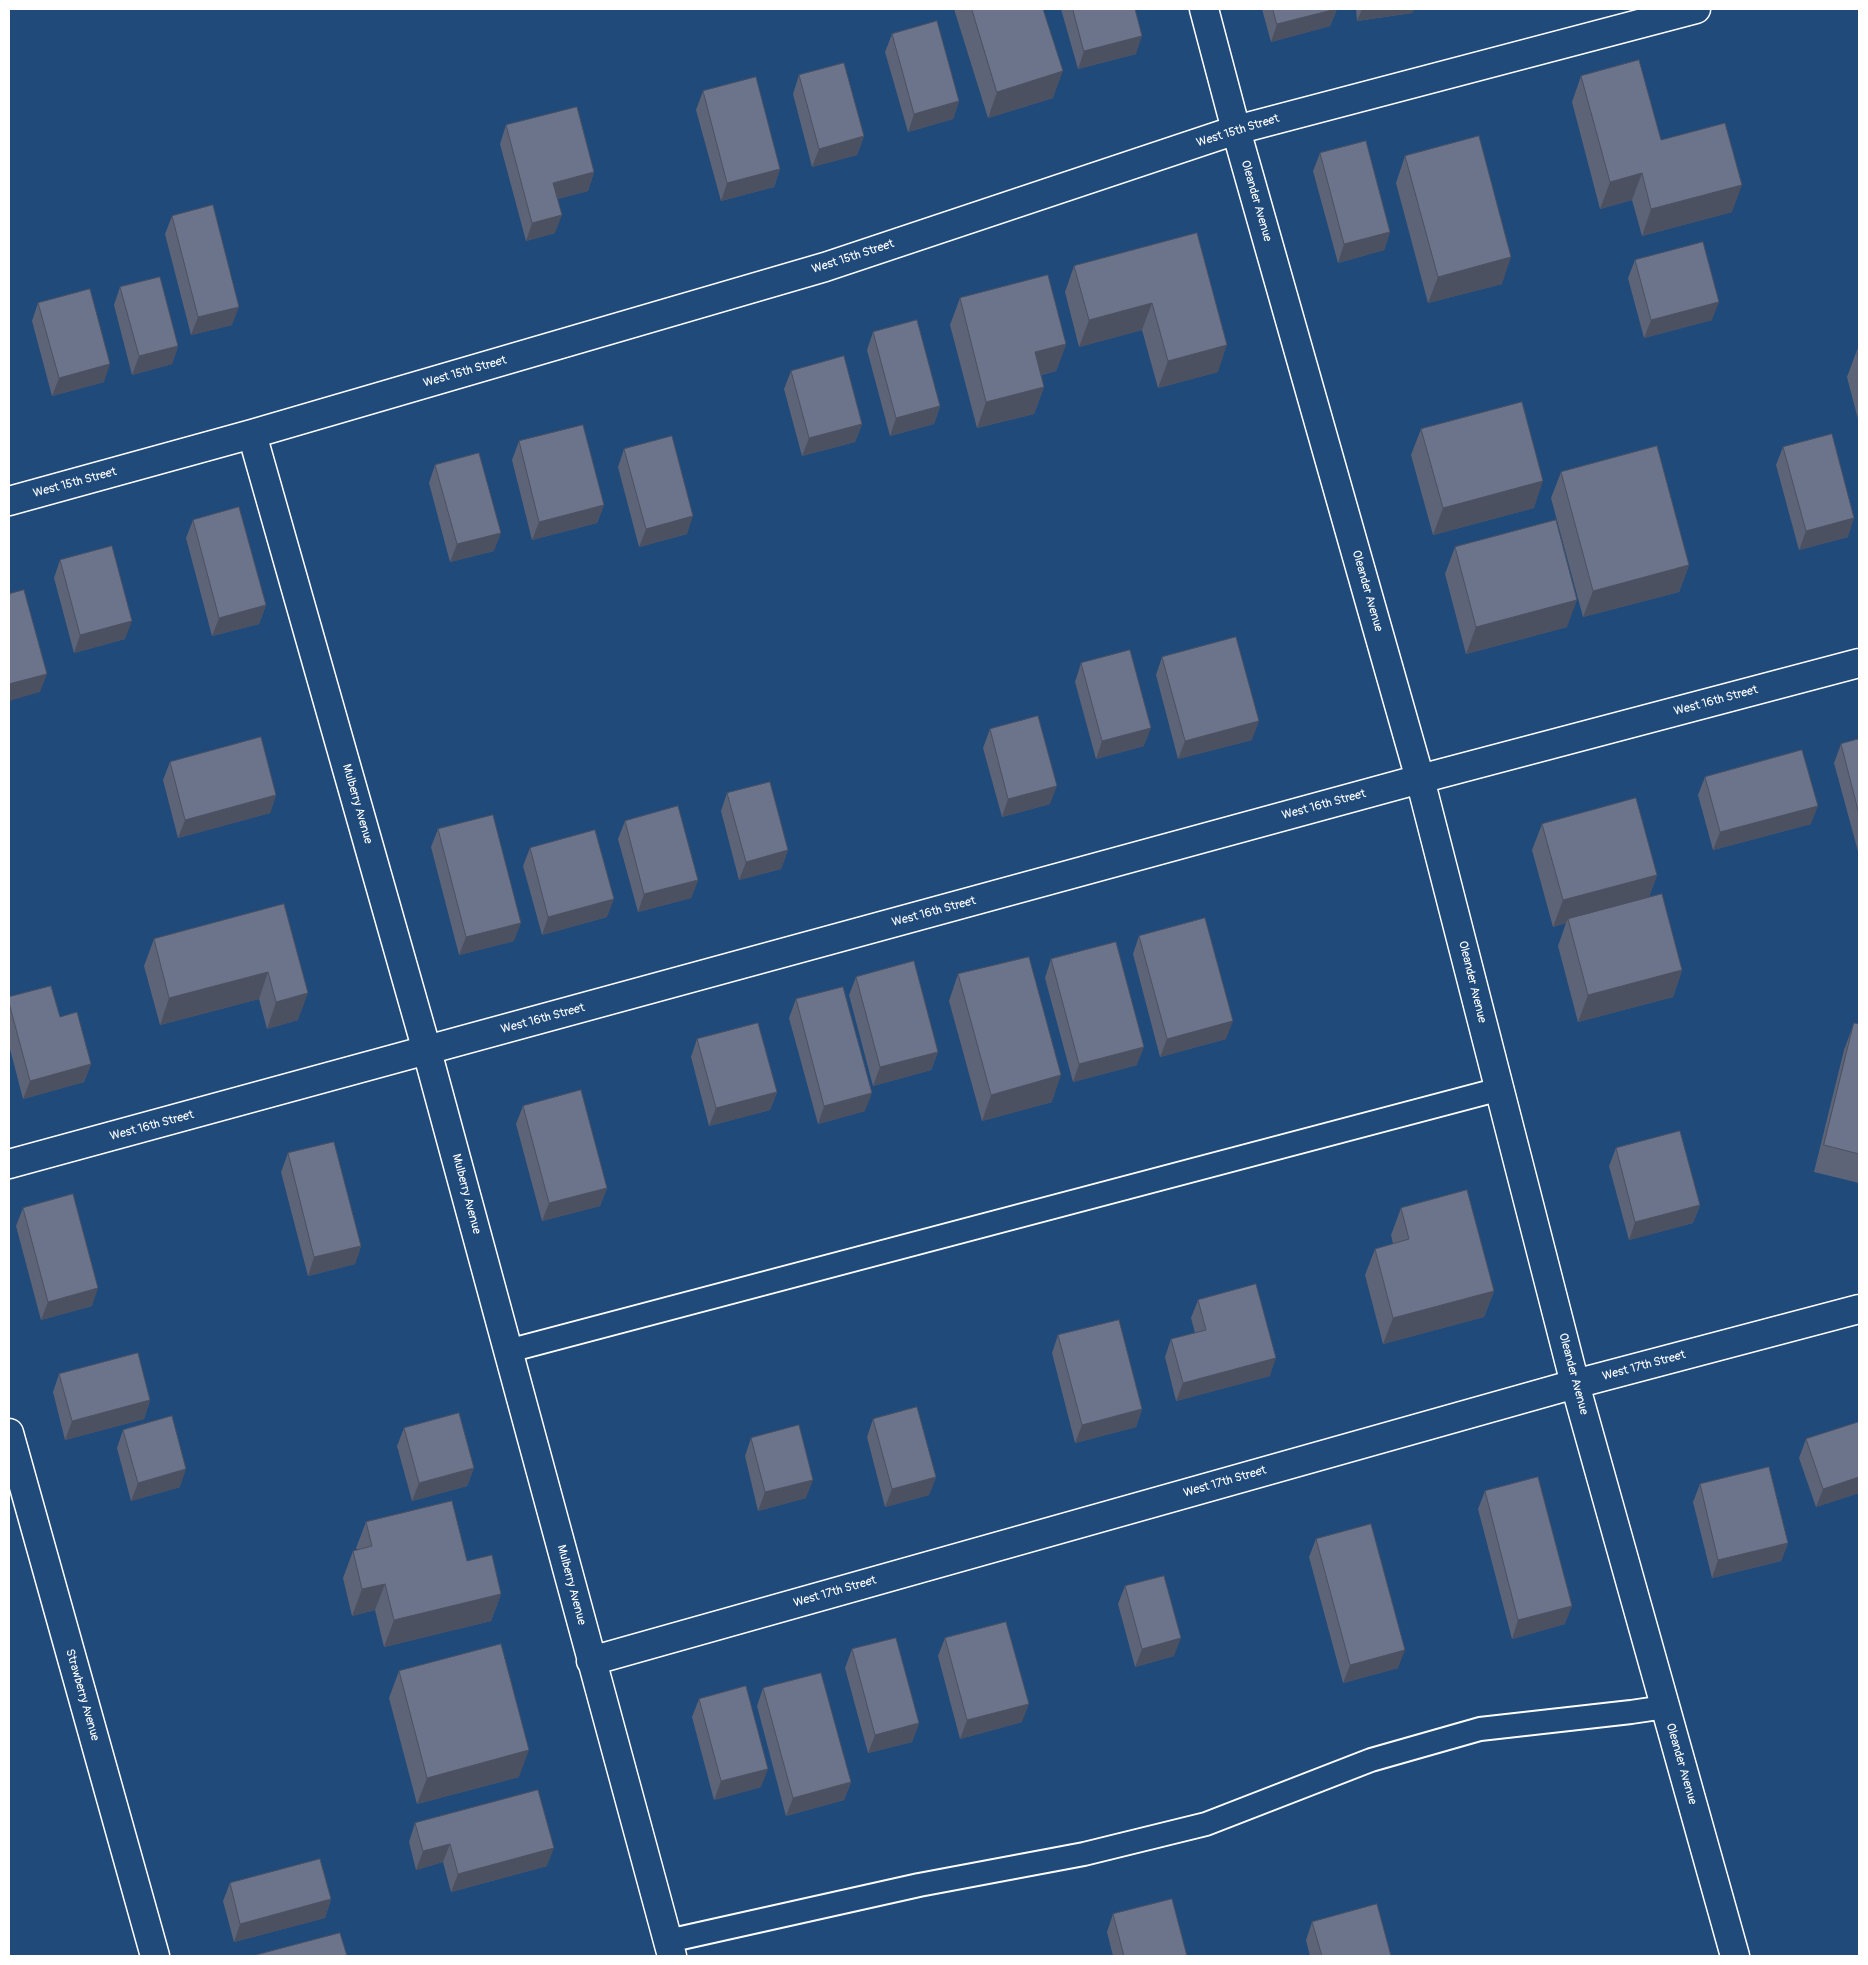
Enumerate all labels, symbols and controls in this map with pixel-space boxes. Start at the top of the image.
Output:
street label: West 15th Street [1195,112,1281,150]
street label: Oleander Avenue [1237,159,1275,243]
street label: West 15th Street [810,237,896,277]
street label: West 15th Street [422,353,508,391]
street label: West 15th Street [32,465,118,501]
street label: Oleander Avenue [1348,549,1386,633]
street label: West 16th Street [1672,683,1760,719]
street label: Mulberry Avenue [339,762,375,846]
street label: West 16th Street [1280,787,1368,823]
street label: West 16th Street [890,894,978,930]
street label: Oleander Avenue [1455,939,1489,1025]
street label: West 16th Street [499,1001,587,1037]
street label: West 16th Street [108,1108,196,1144]
street label: Mulberry Avenue [448,1152,484,1236]
street label: Oleander Avenue [1555,1332,1591,1416]
street label: West 17th Street [1601,1348,1687,1384]
street label: West 17th Street [1182,1463,1268,1501]
street label: Mulberry Avenue [553,1543,589,1627]
street label: West 17th Street [792,1573,878,1611]
street label: Strawberry Avenue [62,1647,102,1743]
street label: Oleander Avenue [1662,1722,1700,1806]

